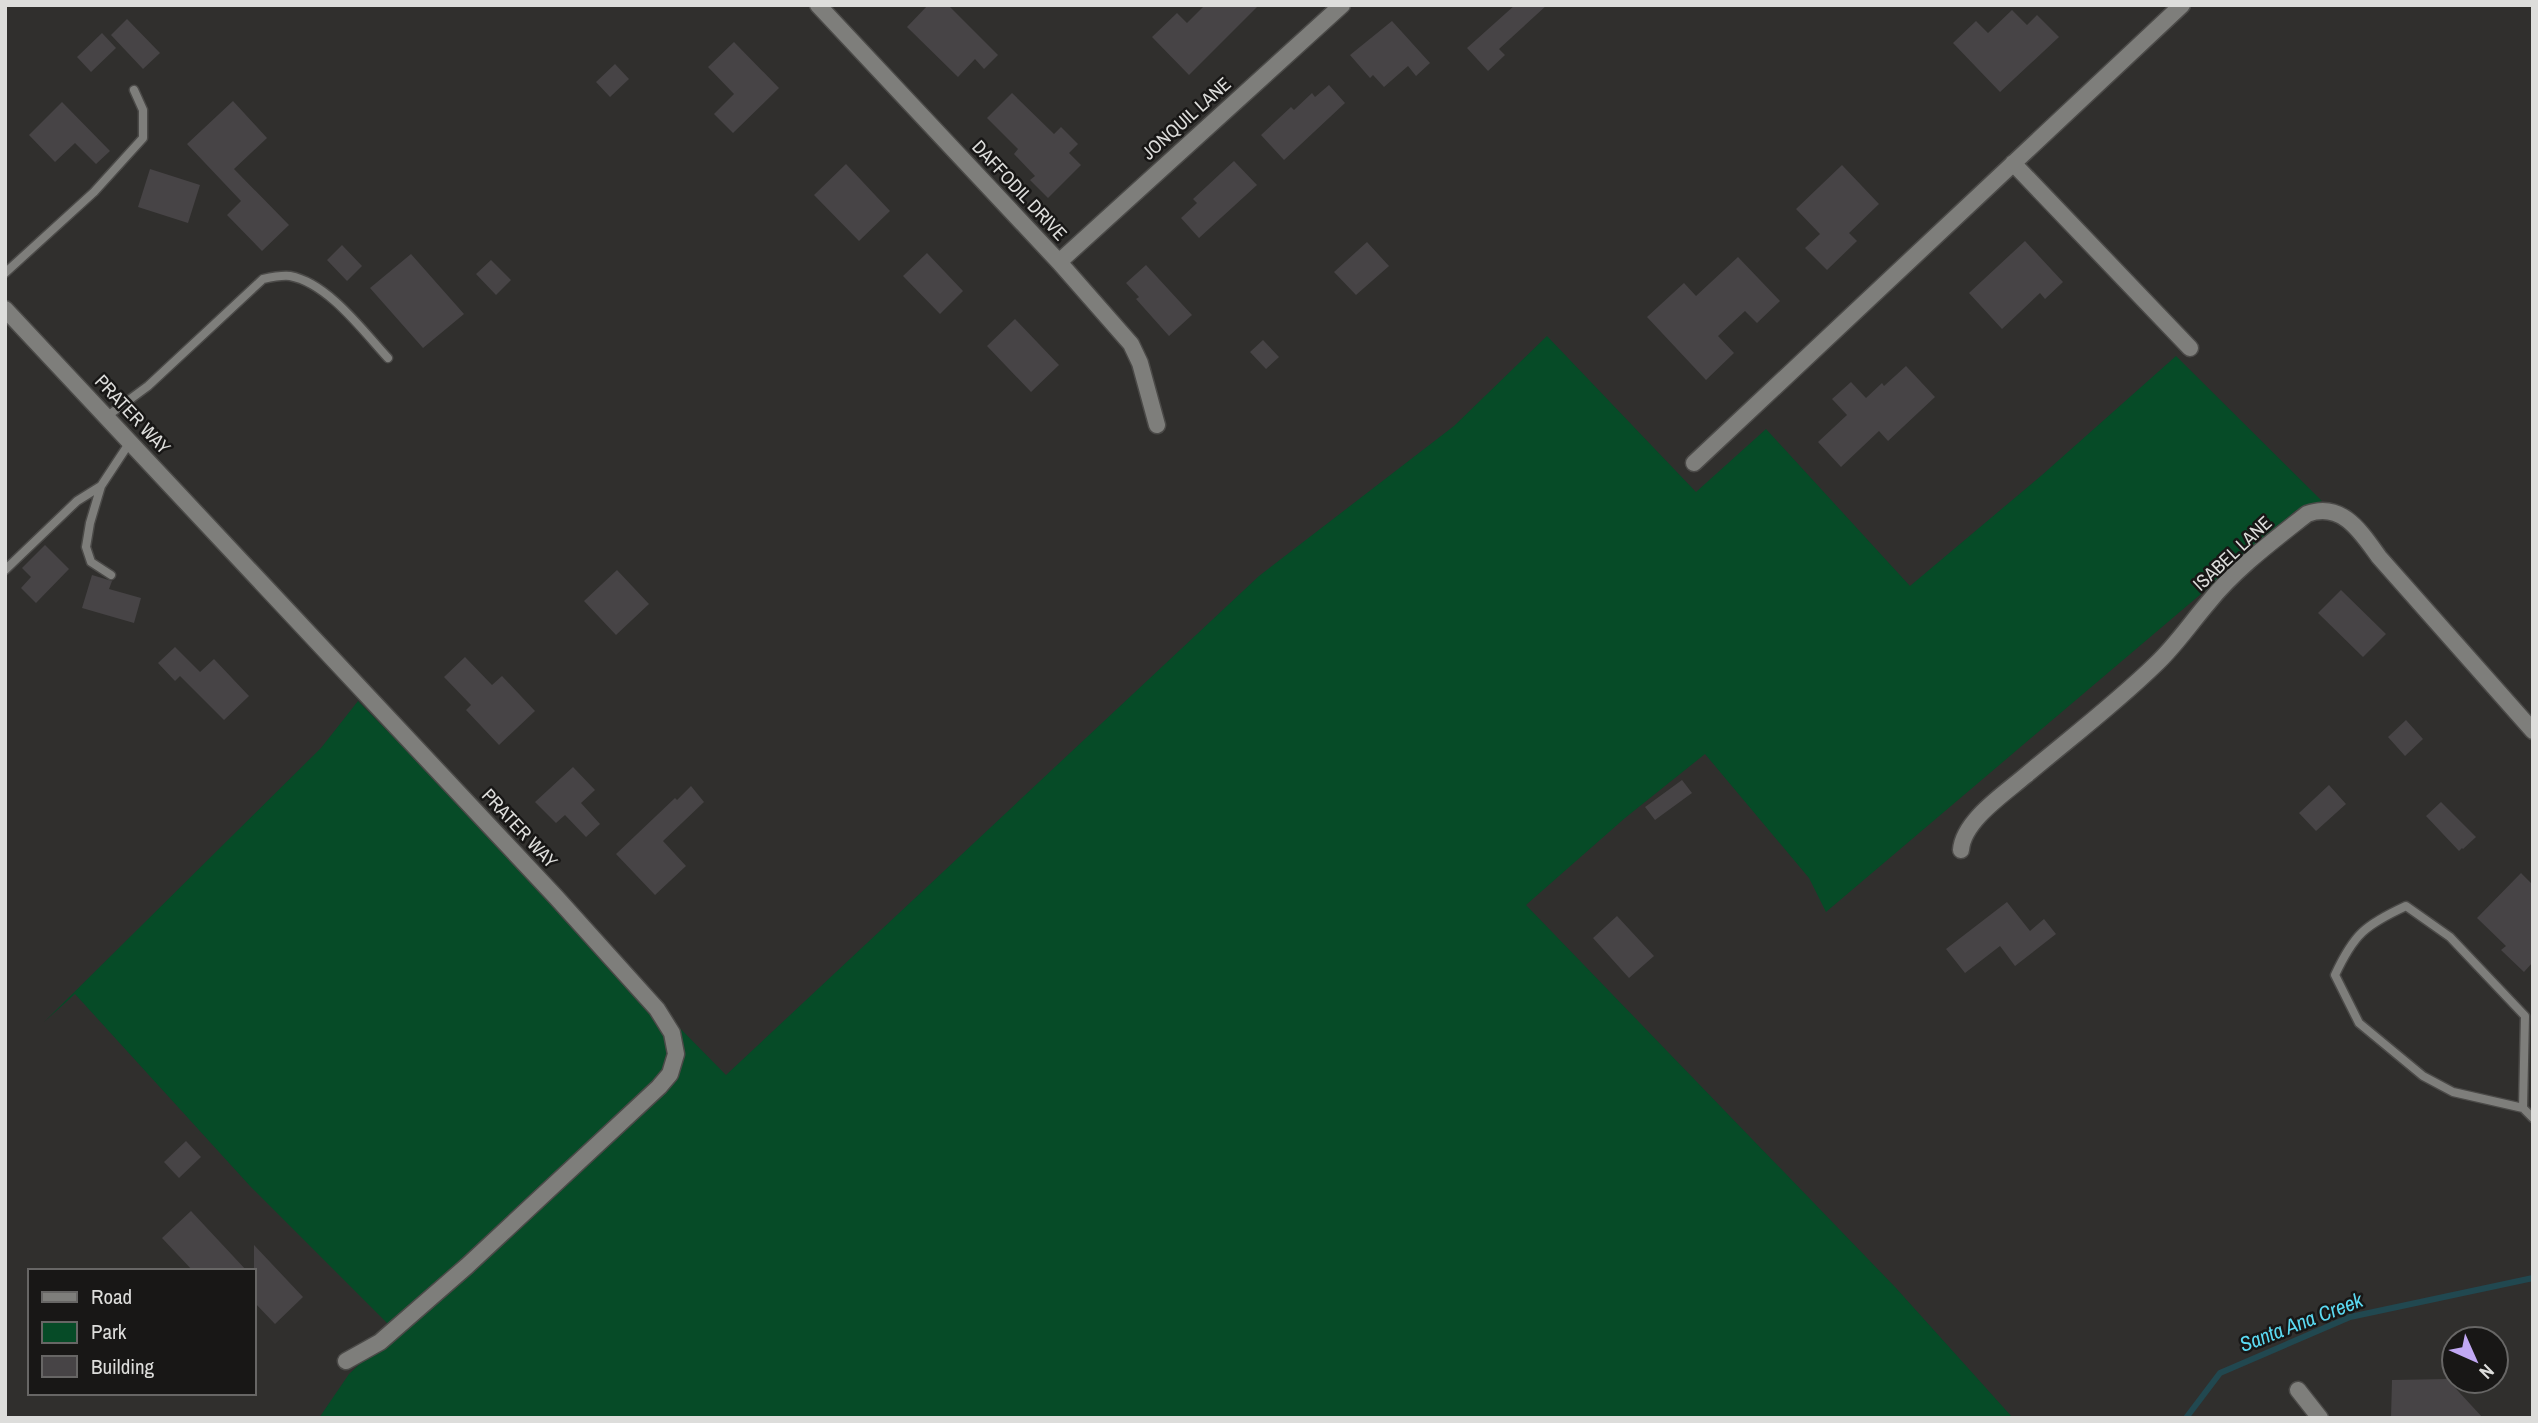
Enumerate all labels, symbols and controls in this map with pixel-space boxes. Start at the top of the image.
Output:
street label: JONQUIL LANE [1136,71,1236,165]
street label: DAFFODIL DRIVE [967,134,1073,246]
street label: PRATER WAY [89,369,177,460]
street label: ISABEL LANE [2187,510,2277,596]
street label: PRATER WAY [476,783,564,874]
legend [28,1269,256,1395]
text: Road [91,1282,132,1311]
water label: Santa Ana Creek [2235,1285,2368,1359]
text: Park [91,1317,127,1346]
north arrow [2440,1325,2510,1395]
text: Building [91,1352,155,1381]
text: N [2474,1359,2500,1385]

